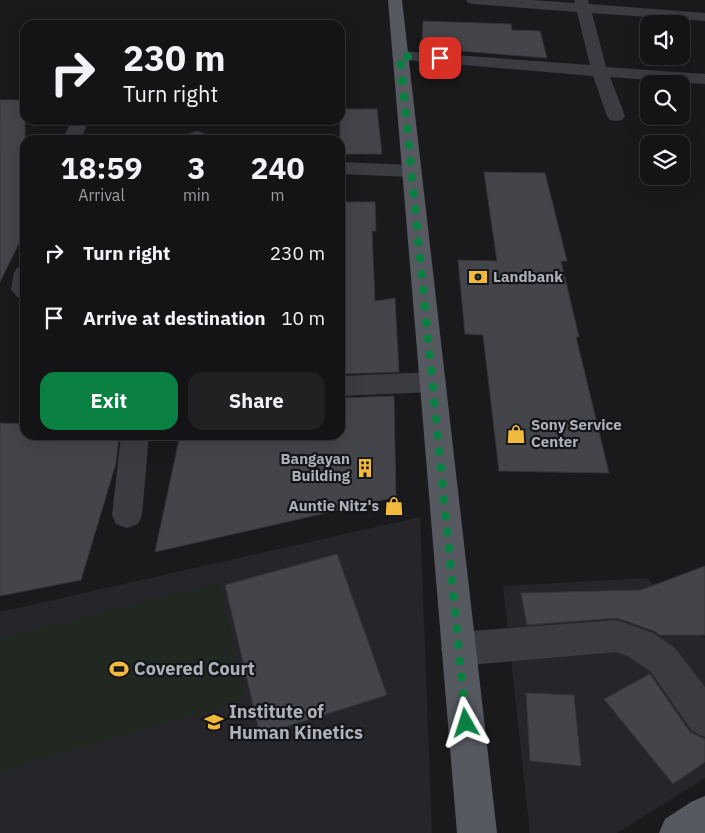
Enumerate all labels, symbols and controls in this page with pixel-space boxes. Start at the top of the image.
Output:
map controls [640,15,690,185]
button: sound [640,15,690,65]
text: 230 m [123,35,226,81]
pin [419,37,461,79]
icon: right [40,40,105,105]
icon: arrive [426,44,454,72]
button: search [640,75,690,125]
text: Turn right [123,79,218,108]
button: layers [640,135,690,185]
text: 18:59 [61,148,142,187]
text: 3 [187,148,205,187]
text: 240 [250,148,304,187]
text: Arrival [78,185,125,205]
text: min [183,185,210,205]
text: m [270,185,284,205]
icon: right [40,239,68,267]
text: Turn right [83,241,170,265]
text: 230 m [270,241,325,265]
bank icon: Landbank [467,266,489,288]
place label: Landbank [493,267,563,286]
icon: arrive [40,304,68,332]
text: Arrive at destination [83,306,266,330]
text: 10 m [281,306,325,330]
button: Exit [40,372,178,430]
button: Share [188,372,325,430]
place label: Sony Service Center [531,415,622,451]
shop icon: Sony Service Center [505,423,527,445]
place label: Bangayan Building [281,449,351,485]
building icon: Bangayan Building [354,457,376,479]
shop icon: Auntie Nitz's [383,495,405,517]
place label: Auntie Nitz's [289,496,379,515]
place label: Covered Court [134,657,255,680]
sports icon: Covered Court [108,658,130,680]
position arrow [439,696,491,748]
place label: Institute of Human Kinetics [229,700,363,744]
school or university icon: Institute of Human Kinetics [203,711,225,733]

